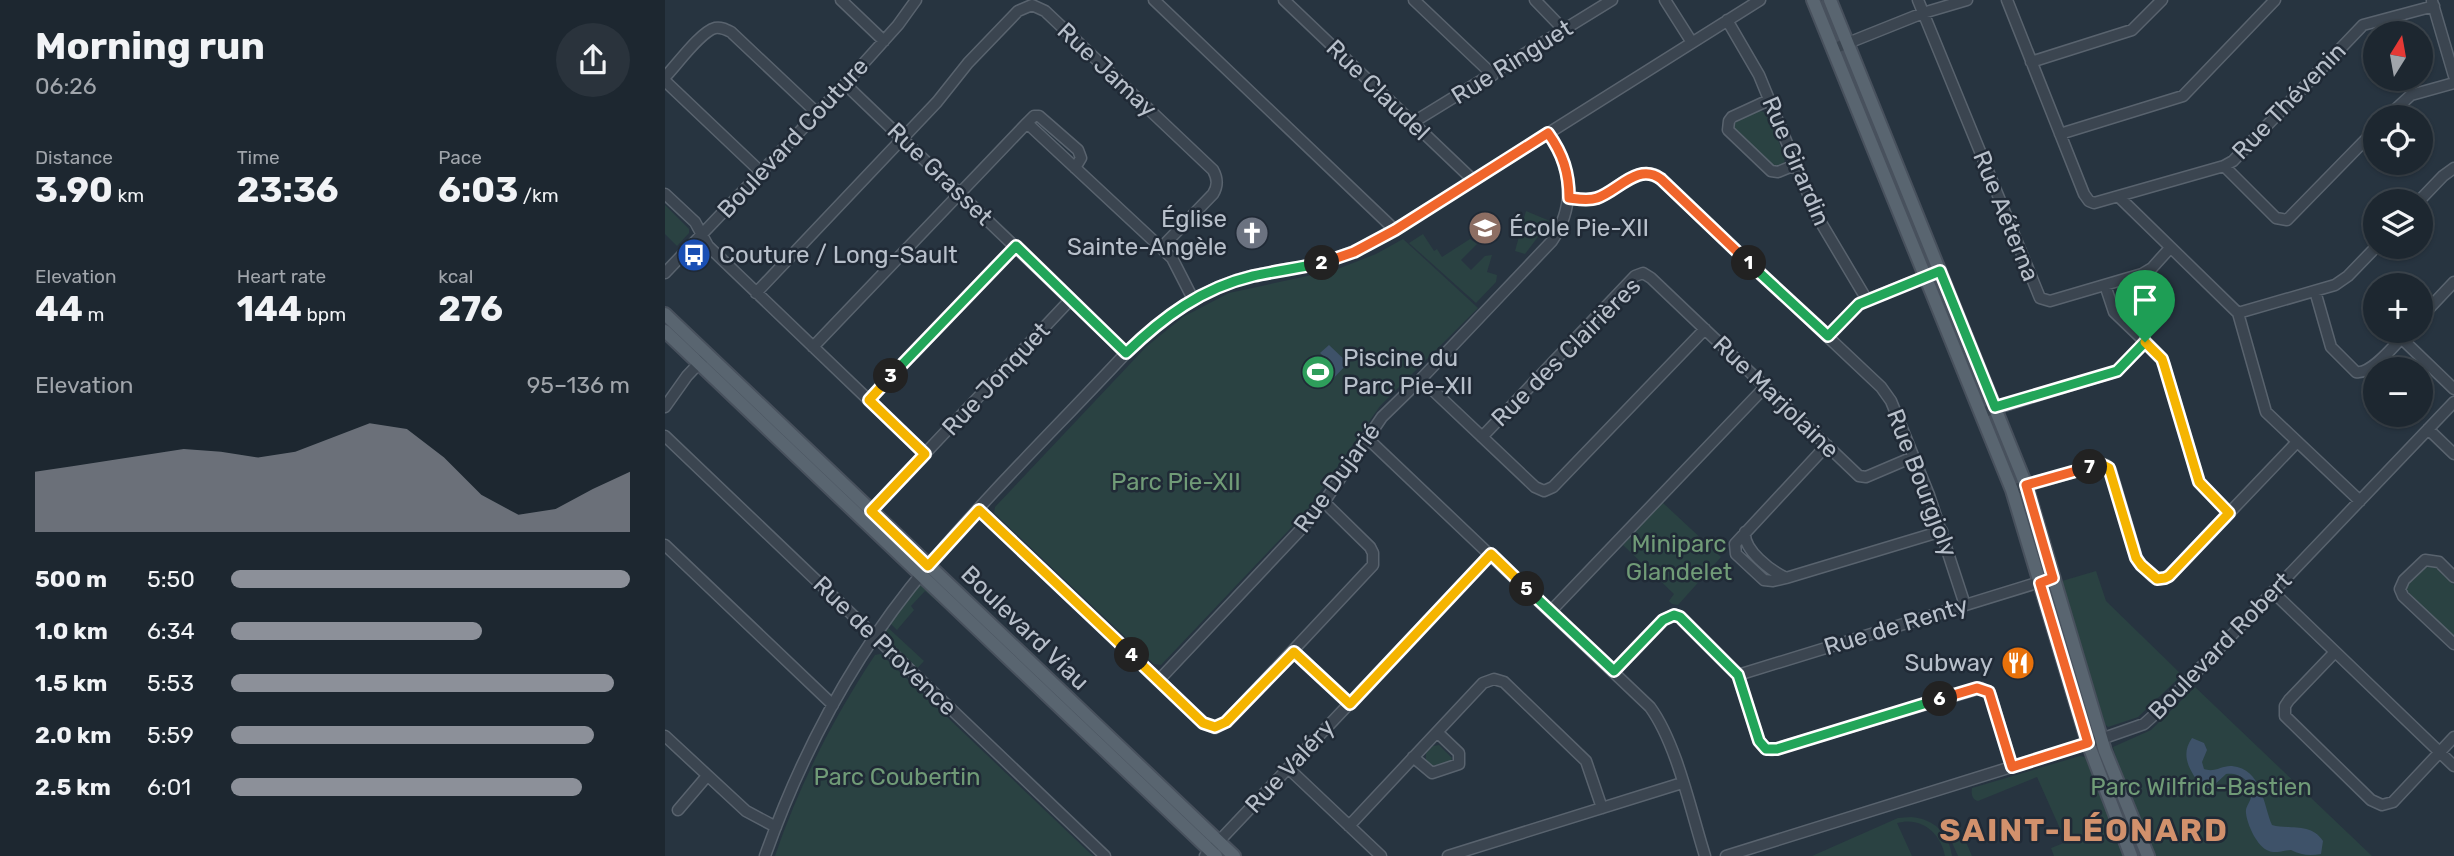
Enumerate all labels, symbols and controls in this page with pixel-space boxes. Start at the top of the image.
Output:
street label: Rue Ringuet [1446,14,1578,110]
street label: Rue Jamay [1052,17,1162,123]
north arrow [2363,21,2433,91]
map controls [2363,21,2433,427]
text: Morning run [35,23,265,69]
button: share [556,23,630,97]
street label: Rue Claudel [1321,34,1435,146]
street label: Rue Thévenin [2226,37,2352,165]
street label: Boulevard Couture [712,52,874,224]
text: 06:26 [35,72,97,100]
street label: Rue Girardin [1756,92,1836,230]
button: locate [2363,105,2433,175]
street label: Rue Grasset [882,117,998,231]
text: Distance [35,146,113,169]
text: Time [237,146,280,169]
text: Pace [438,146,482,169]
street label: Rue Aéterna [1967,147,2045,285]
text: 3.90 [35,169,113,211]
text: 23:36 [237,169,339,211]
text: 6:03 [438,169,518,211]
text: km [113,184,144,207]
text: /km [518,184,559,207]
button: layers [2363,189,2433,259]
place label: Église Sainte-Angèle [1067,205,1227,261]
school or university icon: École Pie-XII [1466,209,1504,247]
church icon: Église Sainte-Angèle [1233,214,1271,252]
place label: École Pie-XII [1509,214,1649,242]
bus stop icon: Couture / Long-Sault [675,236,713,274]
place label: Couture / Long-Sault [719,241,958,269]
pin: 2 [1305,246,1339,280]
pin: 1 [1731,246,1767,280]
text: 2 [1315,251,1328,274]
text: 1 [1744,251,1753,274]
text: Elevation [35,265,116,288]
text: Heart rate [237,265,326,288]
text: kcal [438,265,473,288]
pin [2115,270,2175,342]
street label: Rue des Clairières [1486,272,1646,432]
button: + [2363,273,2433,343]
icon: arrive [2126,281,2164,319]
text: 44 [35,288,83,330]
text: 144 [237,288,302,330]
text: 276 [438,288,503,330]
text: m [83,303,104,326]
text: bpm [302,303,346,326]
street label: Rue Jonquet [936,317,1056,441]
street label: Rue Marjolaine [1707,330,1845,464]
place label: Piscine du Parc Pie-XII [1343,344,1473,400]
sports icon: Piscine du Parc Pie-XII [1299,353,1337,391]
button: − [2363,357,2433,427]
pin: 3 [873,358,909,394]
text: 3 [884,364,897,387]
text: Elevation [35,371,134,399]
text: 95–136 m [527,371,630,399]
street label: Rue Bourgjoly [1881,405,1963,561]
street label: Rue Dujarié [1288,418,1386,538]
pin: 7 [2073,449,2107,484]
text: 7 [2084,455,2095,478]
park label: Parc Pie-XII [1111,468,1241,496]
park label: Miniparc Glandelet [1626,530,1732,586]
street label: Boulevard Viau [955,560,1095,696]
text: 500 m [35,565,107,593]
text: 5:50 [147,565,195,593]
street label: Boulevard Robert [2143,567,2297,725]
street label: Rue de Provence [808,571,962,721]
pin: 5 [1509,572,1545,606]
text: 5 [1520,577,1533,600]
street label: Rue de Renty [1821,591,1971,661]
text: 1.0 km [35,617,108,645]
text: 6:34 [147,617,195,645]
pin: 4 [1114,638,1149,672]
text: 4 [1125,643,1138,666]
restaurant icon: Subway [1999,644,2037,682]
place label: Subway [1905,649,1993,677]
text: 1.5 km [35,669,107,697]
text: 5:53 [147,669,194,697]
pin: 6 [1923,682,1957,716]
text: 6 [1933,687,1946,710]
street label: Rue Valéry [1239,713,1341,819]
text: 2.0 km [35,721,111,749]
text: 5:59 [147,721,194,749]
park label: Parc Coubertin [813,763,981,791]
text: 2.5 km [35,773,111,801]
text: 6:01 [147,773,191,801]
park label: Parc Wilfrid-Bastien [2090,773,2312,801]
district label: SAINT-LÉONARD [1939,811,2229,849]

